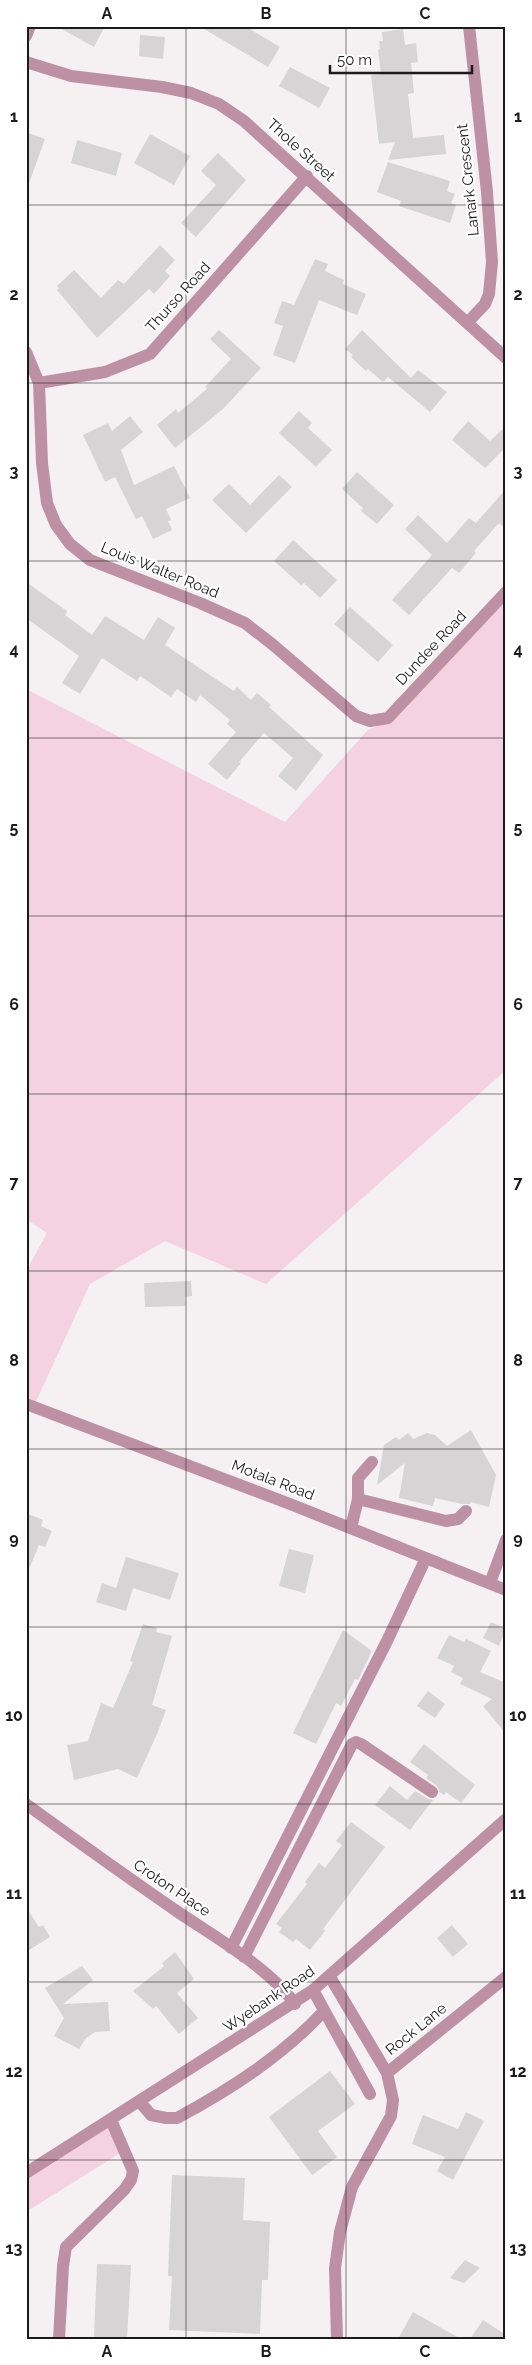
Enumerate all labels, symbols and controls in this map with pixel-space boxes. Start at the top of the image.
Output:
text: A [102,4,113,23]
text: B [261,4,272,23]
text: C [420,4,431,23]
scale bar [330,42,472,74]
text: 50 m [337,51,372,69]
text: 1 [10,107,18,126]
text: 1 [514,107,522,126]
street label: Thole Street [263,115,339,185]
street label: Lanark Crescent [453,123,483,237]
street label: Thurso Road [142,258,214,336]
text: 2 [9,285,19,304]
text: 2 [513,285,523,304]
text: 3 [10,462,19,481]
text: 3 [514,462,523,481]
street label: Louis Walter Road [98,538,222,602]
street label: Dundee Road [392,607,470,689]
text: 4 [9,640,19,659]
text: 4 [513,640,523,659]
text: 5 [10,818,19,837]
text: 5 [514,818,523,837]
text: 6 [9,995,19,1014]
text: 6 [513,995,523,1014]
text: 7 [10,1173,19,1192]
text: 7 [514,1173,523,1192]
text: 8 [9,1351,19,1370]
text: 8 [513,1351,523,1370]
street label: Motala Road [229,1456,317,1504]
text: 9 [9,1529,19,1548]
text: 9 [513,1529,523,1548]
text: 10 [5,1706,23,1725]
text: 10 [509,1706,527,1725]
street label: Croton Place [130,1856,214,1920]
text: 11 [6,1884,22,1903]
text: 11 [510,1884,526,1903]
street label: Wyebank Road [220,1962,318,2036]
street label: Rock Lane [382,1999,450,2059]
text: 12 [6,2062,22,2081]
text: 12 [510,2062,526,2081]
text: 13 [6,2239,22,2258]
text: 13 [510,2239,526,2258]
text: A [102,2342,113,2361]
text: B [261,2342,272,2361]
text: C [420,2342,431,2361]

